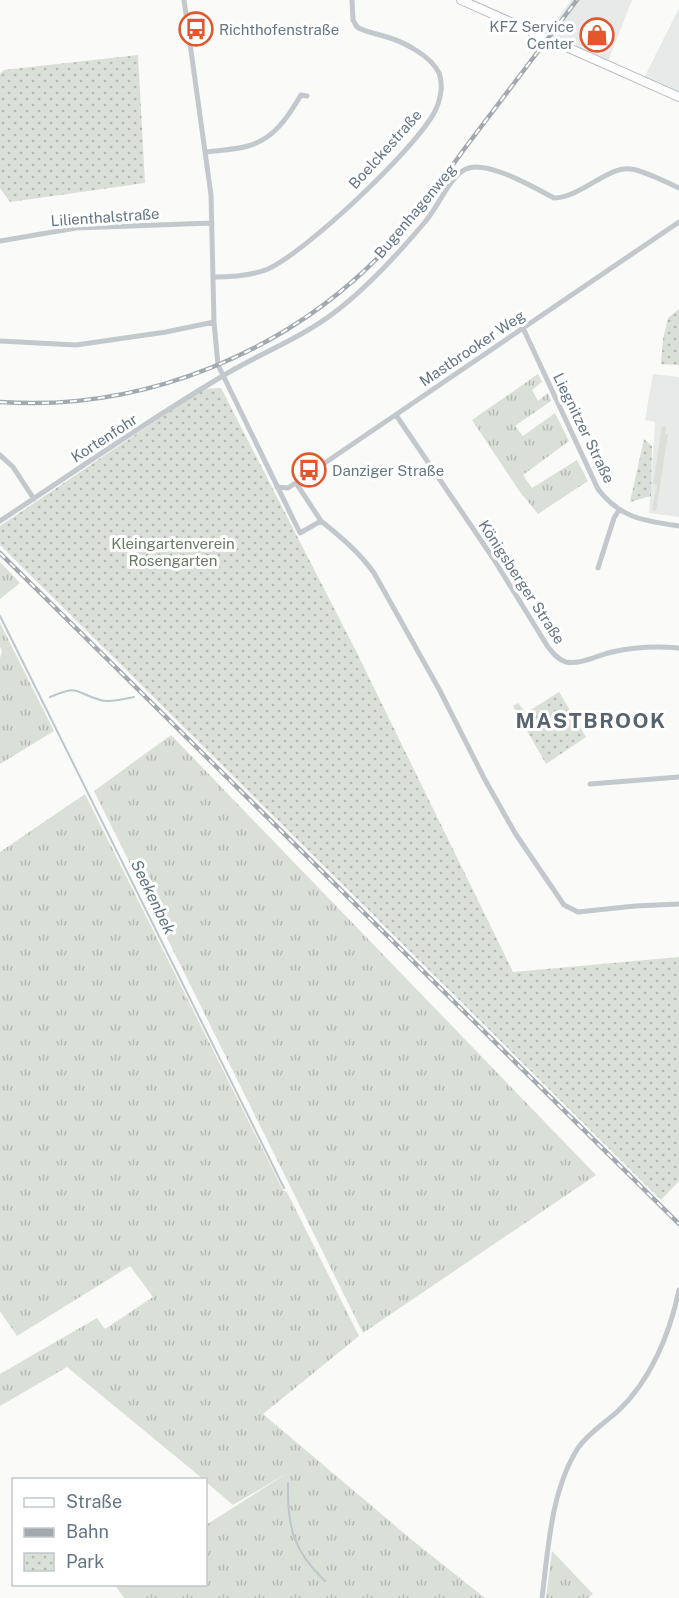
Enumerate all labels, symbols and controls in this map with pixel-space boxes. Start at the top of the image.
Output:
bus stop icon: Richthofenstraße [178,11,214,47]
shop icon: KFZ Service Center [579,17,615,53]
place label: KFZ Service Center [489,18,574,52]
place label: Richthofenstraße [219,21,339,38]
street label: Boelckestraße [345,106,425,192]
street label: Bugenhagenweg [371,161,459,261]
street label: Lilienthalstraße [50,205,160,229]
street label: Mastbrooker Weg [416,306,528,390]
street label: Liegnitzer Straße [550,370,618,486]
street label: Kortenfohr [68,410,140,466]
bus stop icon: Danziger Straße [291,452,327,488]
place label: Danziger Straße [332,462,444,479]
street label: Königsberger Straße [476,517,568,647]
park label: Kleingartenverein Rosengarten [111,535,235,569]
district label: MASTBROOK [516,708,666,733]
water label: Seekenbek [127,857,179,938]
legend [12,1478,207,1586]
text: Straße [66,1491,122,1512]
text: Bahn [66,1521,109,1542]
text: Park [66,1551,104,1572]

